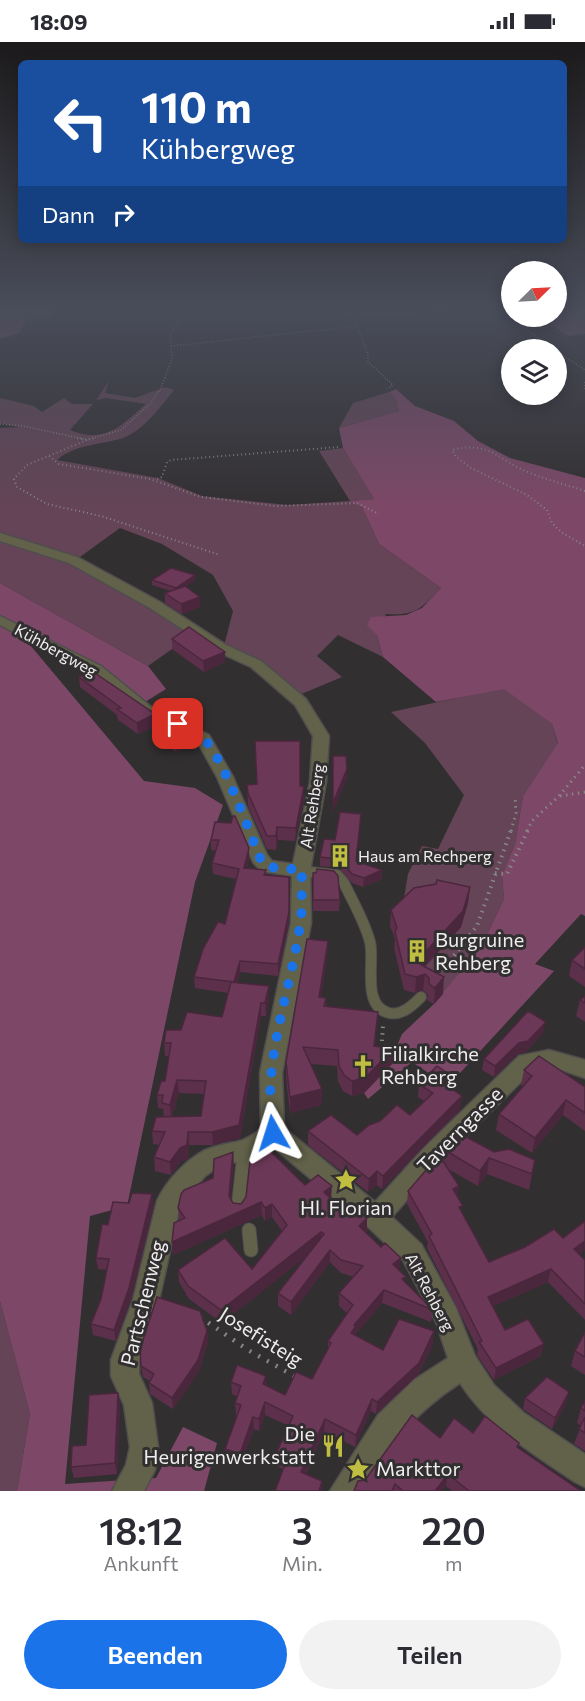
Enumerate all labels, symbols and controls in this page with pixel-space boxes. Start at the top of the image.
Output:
text: 18:09 [30,8,88,35]
text: 110 m [141,80,252,132]
icon: left [42,84,120,162]
text: Kühbergweg [141,132,295,165]
icon: right [107,198,140,231]
text: Dann [42,201,95,228]
north arrow [501,261,567,327]
map controls [501,261,567,405]
button: layers [501,339,567,405]
street label: Kühbergweg [12,619,101,680]
pin [152,698,203,749]
icon: arrive [161,707,194,740]
street label: Alt Rehberg [295,762,328,850]
building icon: Haus am Rechperg [327,843,353,869]
place label: Haus am Rechperg [358,846,492,865]
place label: Burgruine Rehberg [435,927,524,974]
building icon: Burgruine Rehberg [404,938,430,964]
place label: Filialkirche Rehberg [381,1041,479,1088]
church icon: Filialkirche Rehberg [350,1053,376,1079]
street label: Taverngasse [412,1082,507,1177]
position arrow [241,1101,305,1165]
place icon: Hl. Florian [333,1167,359,1193]
place label: Hl. Florian [300,1195,392,1219]
street label: Partschenweg [115,1237,169,1368]
street label: Alt Rehberg [402,1250,459,1334]
street label: Josefisteig [215,1301,308,1371]
place label: Die Heurigenwerkstatt [144,1421,315,1468]
restaurant icon: Die Heurigenwerkstatt [320,1433,346,1459]
place icon: Markttor [345,1456,371,1482]
place label: Markttor [376,1456,460,1480]
text: 18:12 [99,1508,183,1552]
text: 3 [292,1508,313,1552]
text: 220 [422,1508,486,1552]
text: Ankunft [104,1551,178,1575]
text: Min. [282,1551,322,1575]
text: m [445,1551,462,1575]
button: Beenden [24,1620,287,1689]
button: Teilen [299,1620,561,1689]

